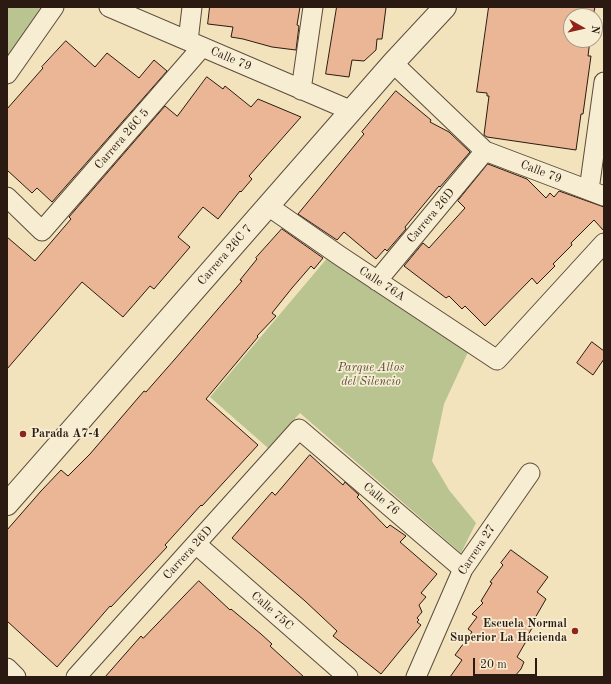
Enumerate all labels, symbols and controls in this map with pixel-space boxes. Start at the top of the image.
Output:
north arrow [563,8,603,48]
text: N [588,25,600,35]
street label: Calle 79 [208,44,254,74]
street label: Carrera 26C 5 [92,106,152,172]
street label: Calle 79 [518,158,564,186]
street label: Carrera 26D [404,186,458,246]
street label: Carrera 26C 7 [195,222,255,288]
street label: Calle 76A [356,264,408,304]
park label: Parque Altos del Silencio [338,361,404,389]
place label: Parada A7-4 [31,427,100,441]
marker: Parada A7-4 [18,429,28,439]
street label: Calle 76 [360,480,402,518]
street label: Carrera 27 [455,522,499,578]
street label: Carrera 26D [160,523,216,583]
street label: Calle 75C [248,589,296,633]
place label: Escuela Normal Superior La Hacienda [450,617,567,645]
marker: Escuela Normal Superior La Hacienda [570,626,580,636]
scale bar [475,650,539,676]
text: 20 m [480,659,507,671]

